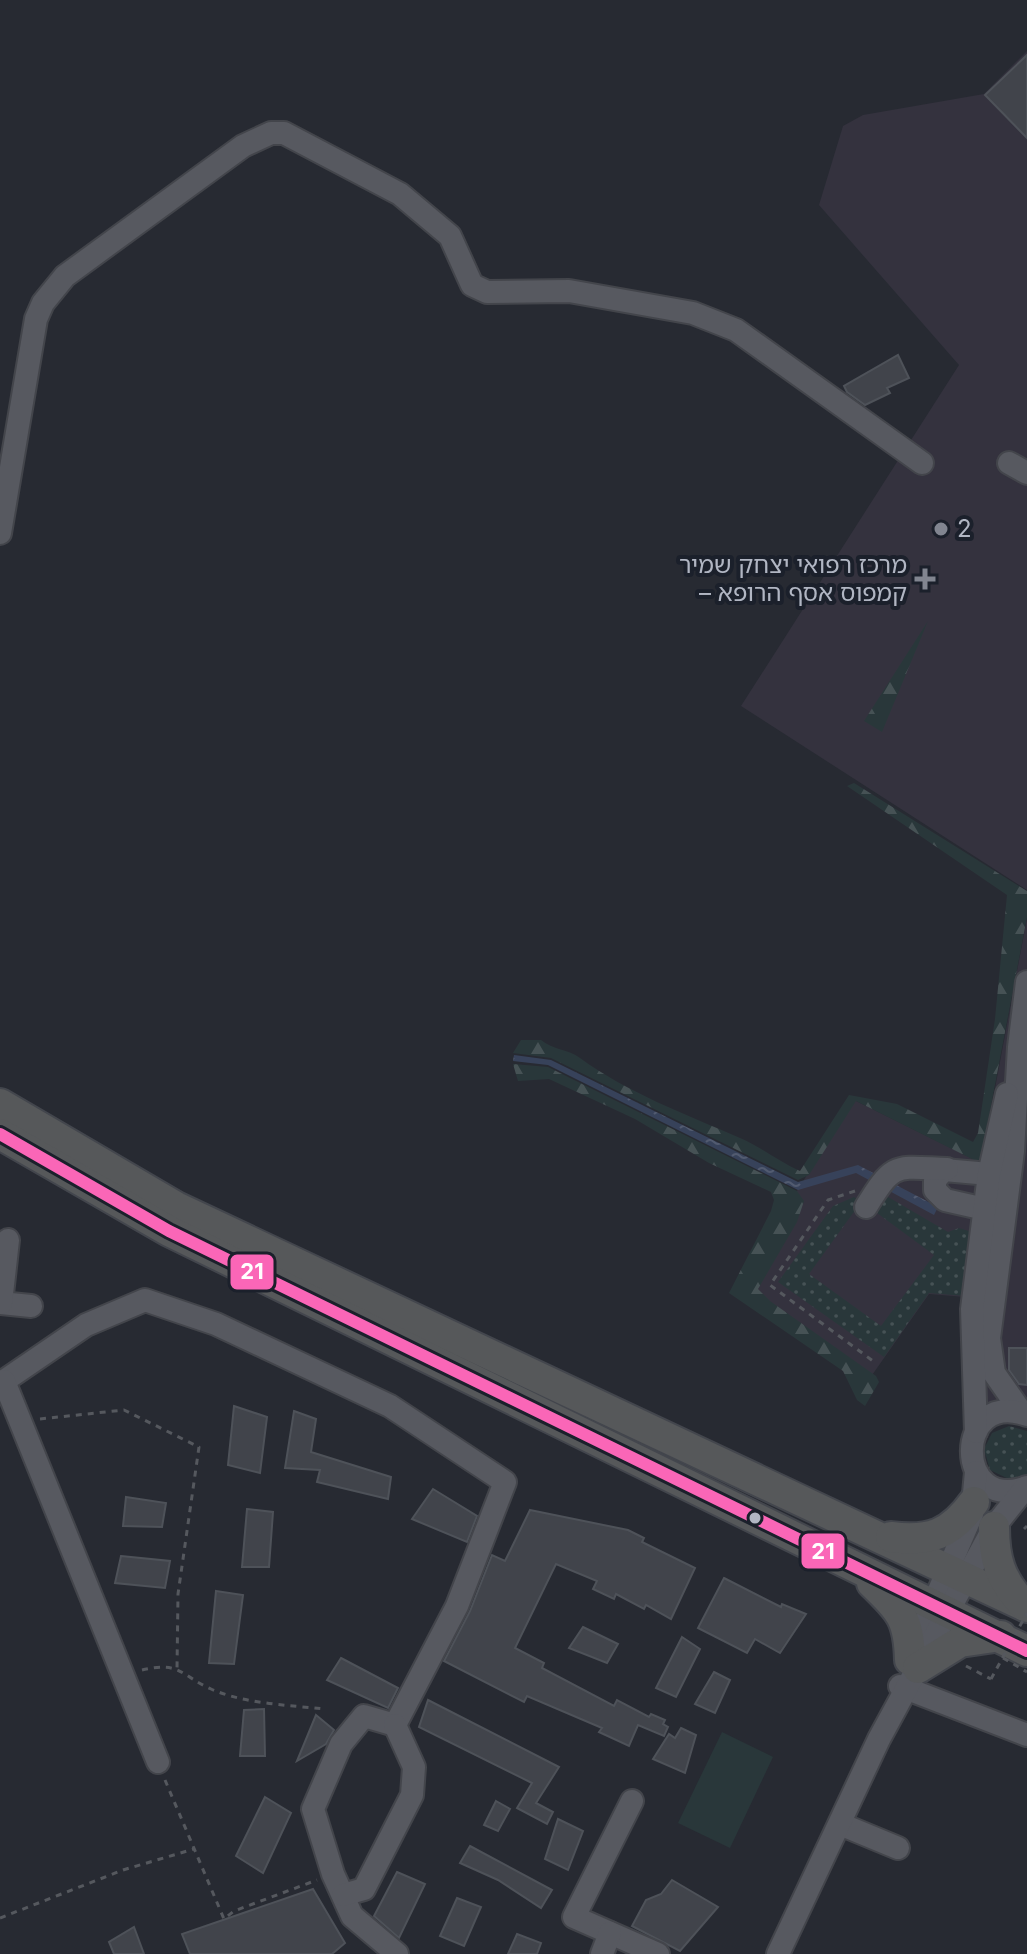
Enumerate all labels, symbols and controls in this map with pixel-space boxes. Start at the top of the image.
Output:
place label: 2 [957,514,972,543]
marker: 2 [932,520,950,538]
place label: מרכז רפואי יצחק שמיר – קמפוס אסף הרופא [679,550,907,607]
marker: מרכז רפואי יצחק שמיר – קמפוס אסף הרופא [914,568,936,590]
line badge: 21 [229,1253,275,1291]
text: 21 [240,1258,264,1284]
unlabelled marker [747,1510,763,1526]
line badge: 21 [800,1532,846,1570]
text: 21 [811,1538,835,1564]

